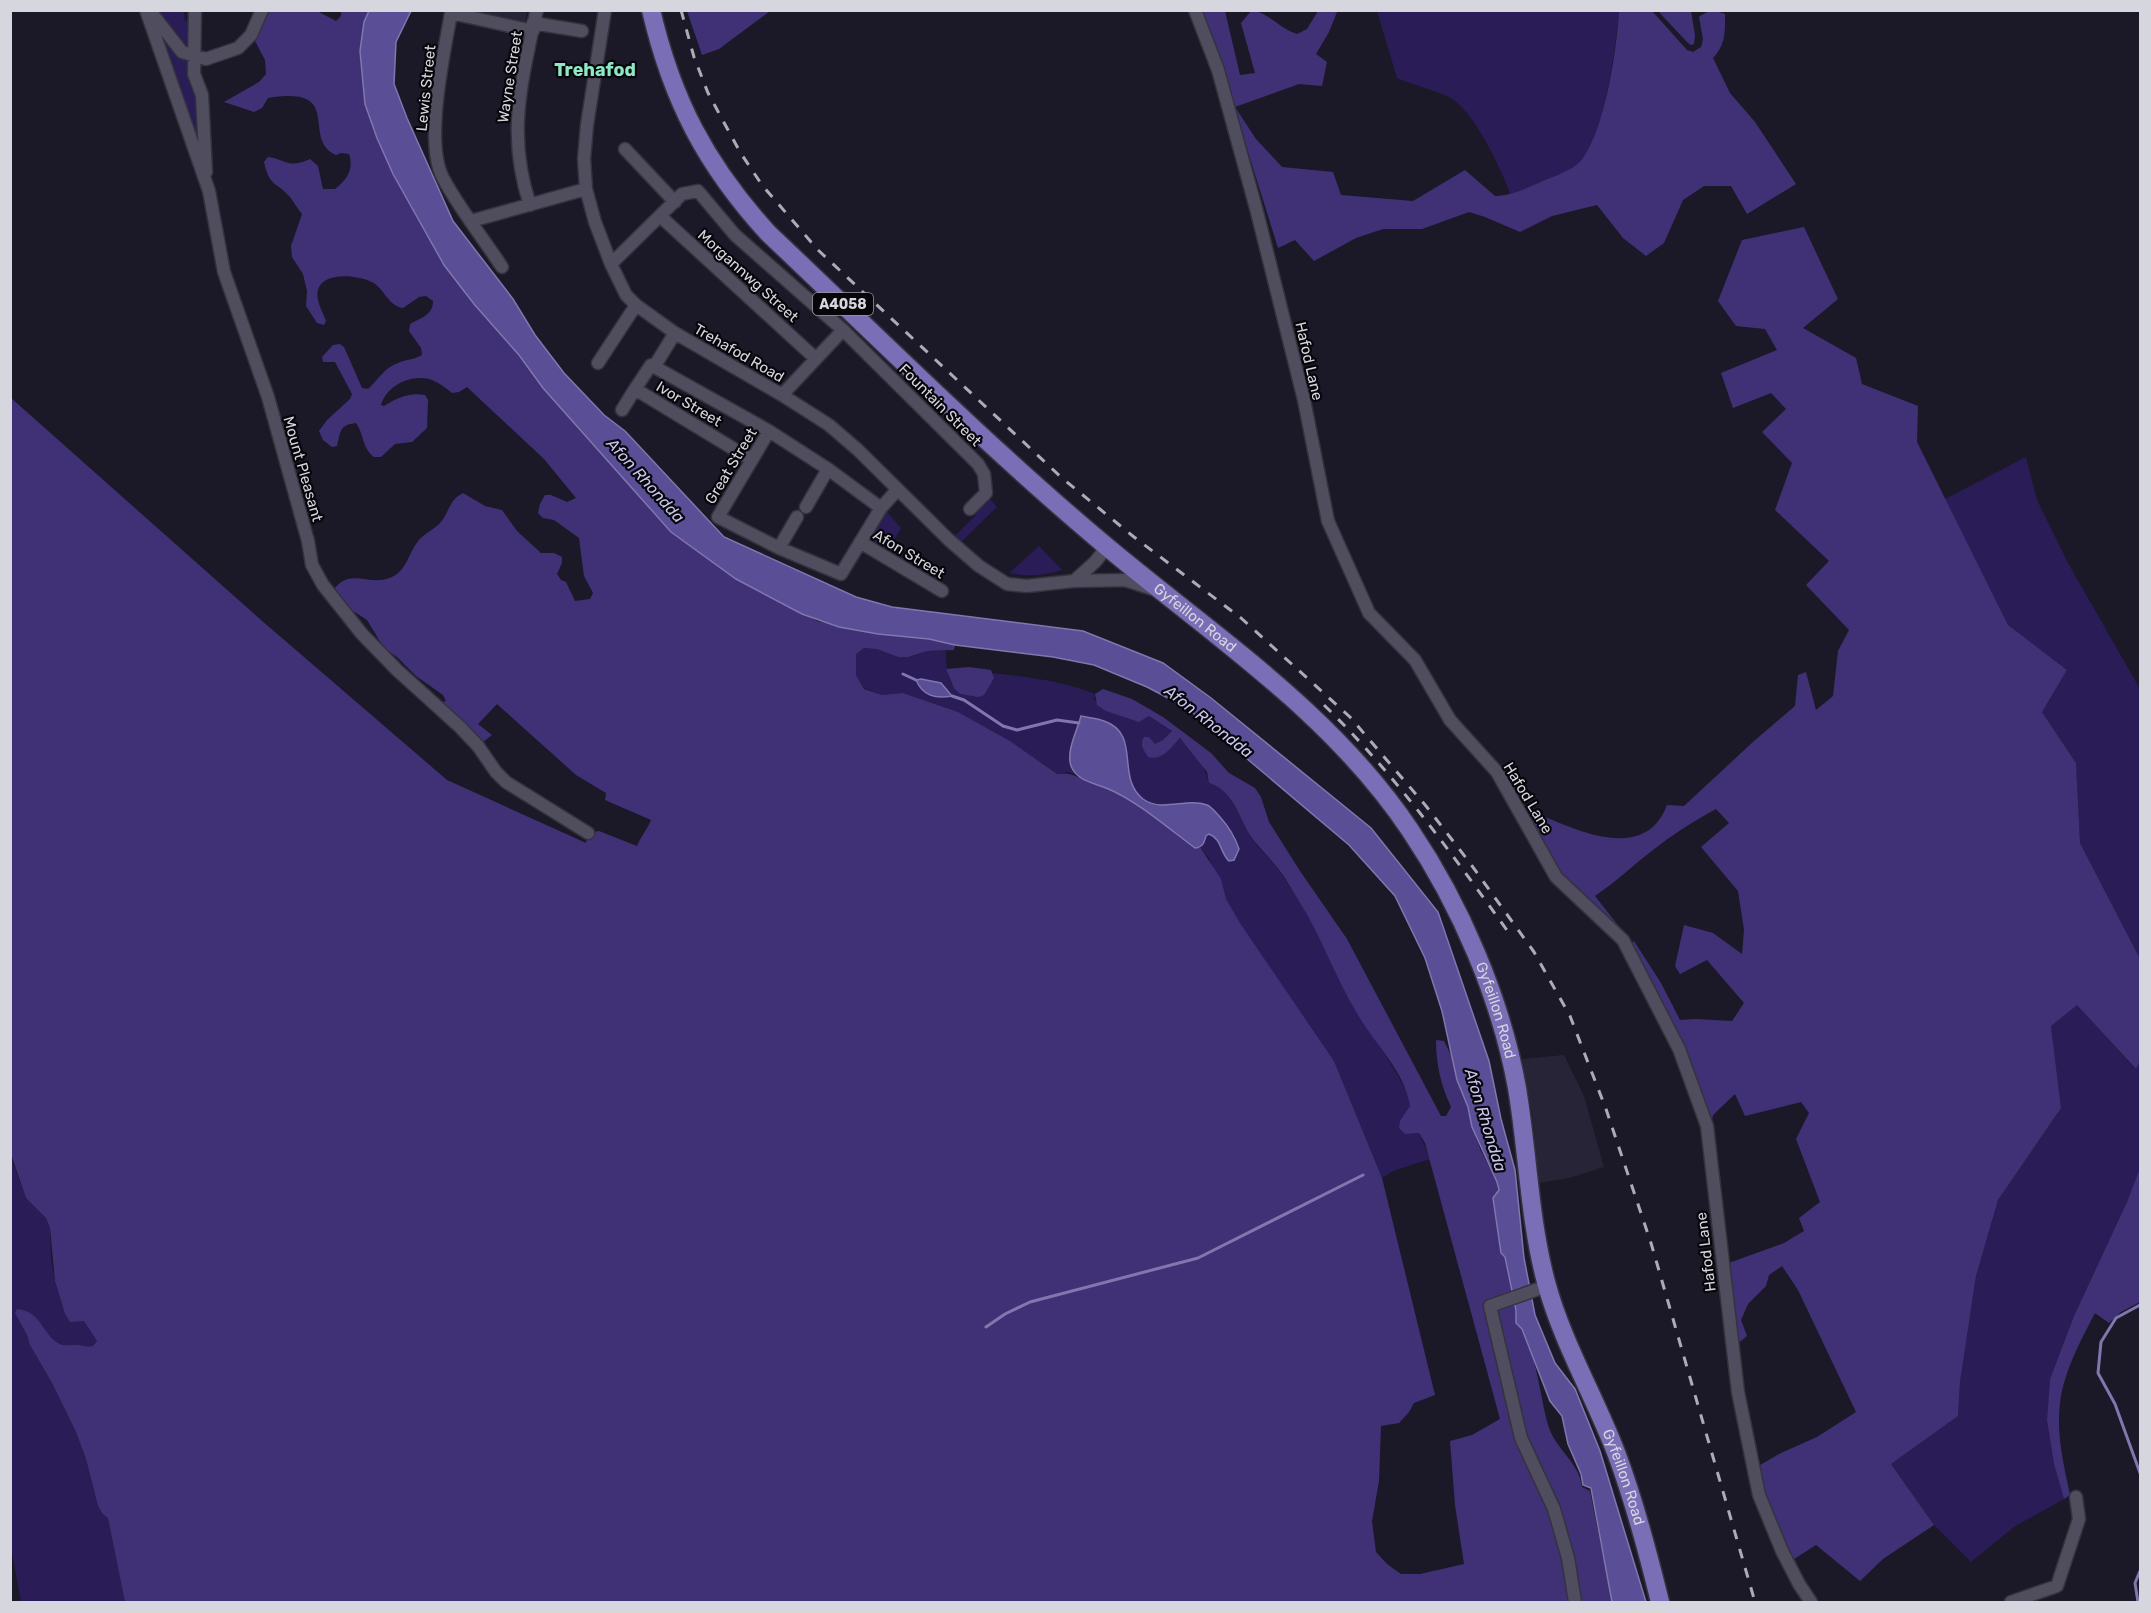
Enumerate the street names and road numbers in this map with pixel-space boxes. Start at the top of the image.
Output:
street label: Wayne Street [494,30,526,124]
street label: Lewis Street [413,44,440,132]
street label: Morgannwg Street [694,226,802,326]
road number: A4058 [813,293,873,315]
street label: Trehafod Road [691,320,787,386]
street label: Hafod Lane [1291,320,1327,402]
street label: Fountain Street [895,360,985,450]
street label: Ivor Street [653,377,725,431]
street label: Mount Pleasant [279,414,327,524]
street label: Great Street [701,425,761,507]
street label: Afon Street [870,526,948,582]
street label: Gyfeillon Road [1150,579,1240,656]
street label: Hafod Lane [1500,759,1556,837]
street label: Gyfeillon Road [1472,959,1520,1060]
street label: Hafod Lane [1692,1211,1720,1293]
street label: Gyfeillon Road [1598,1426,1648,1527]

